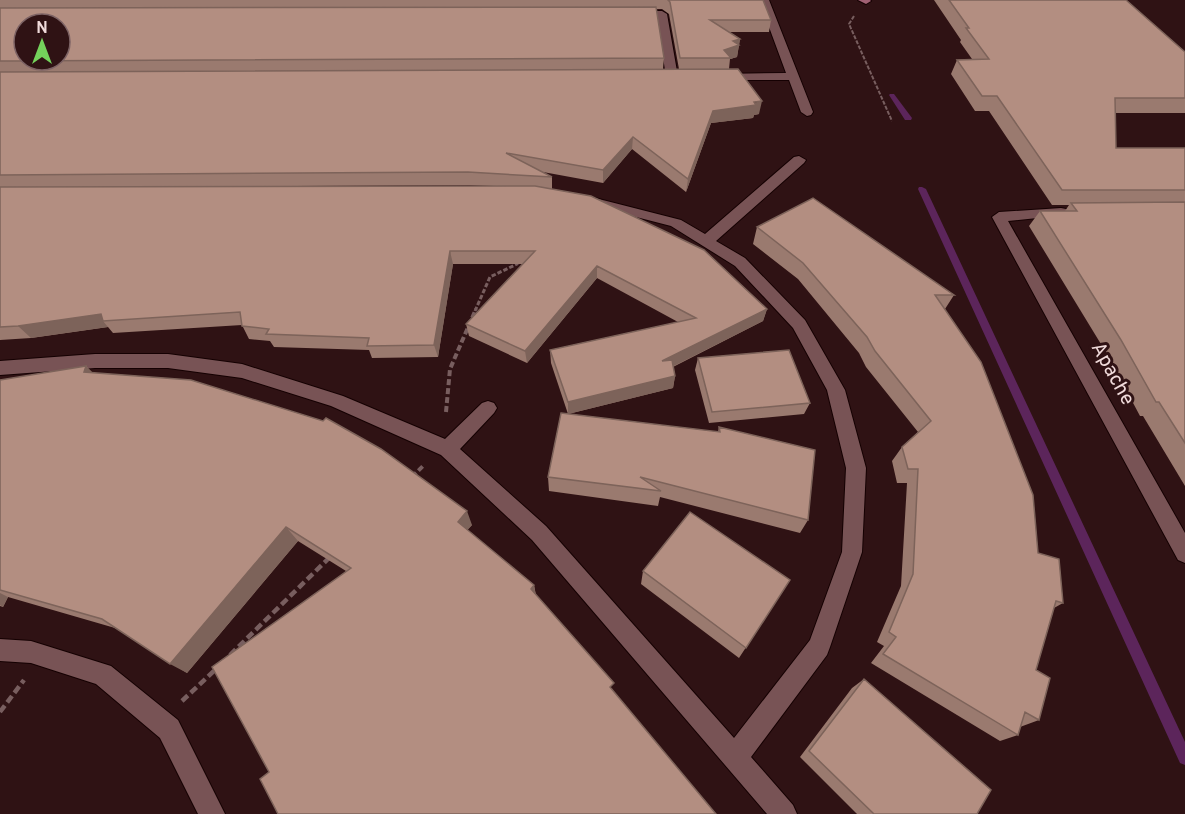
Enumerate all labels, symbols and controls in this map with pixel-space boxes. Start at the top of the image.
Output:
north arrow [12,12,72,72]
text: N [36,19,48,39]
street label: Apache [1084,338,1140,410]

